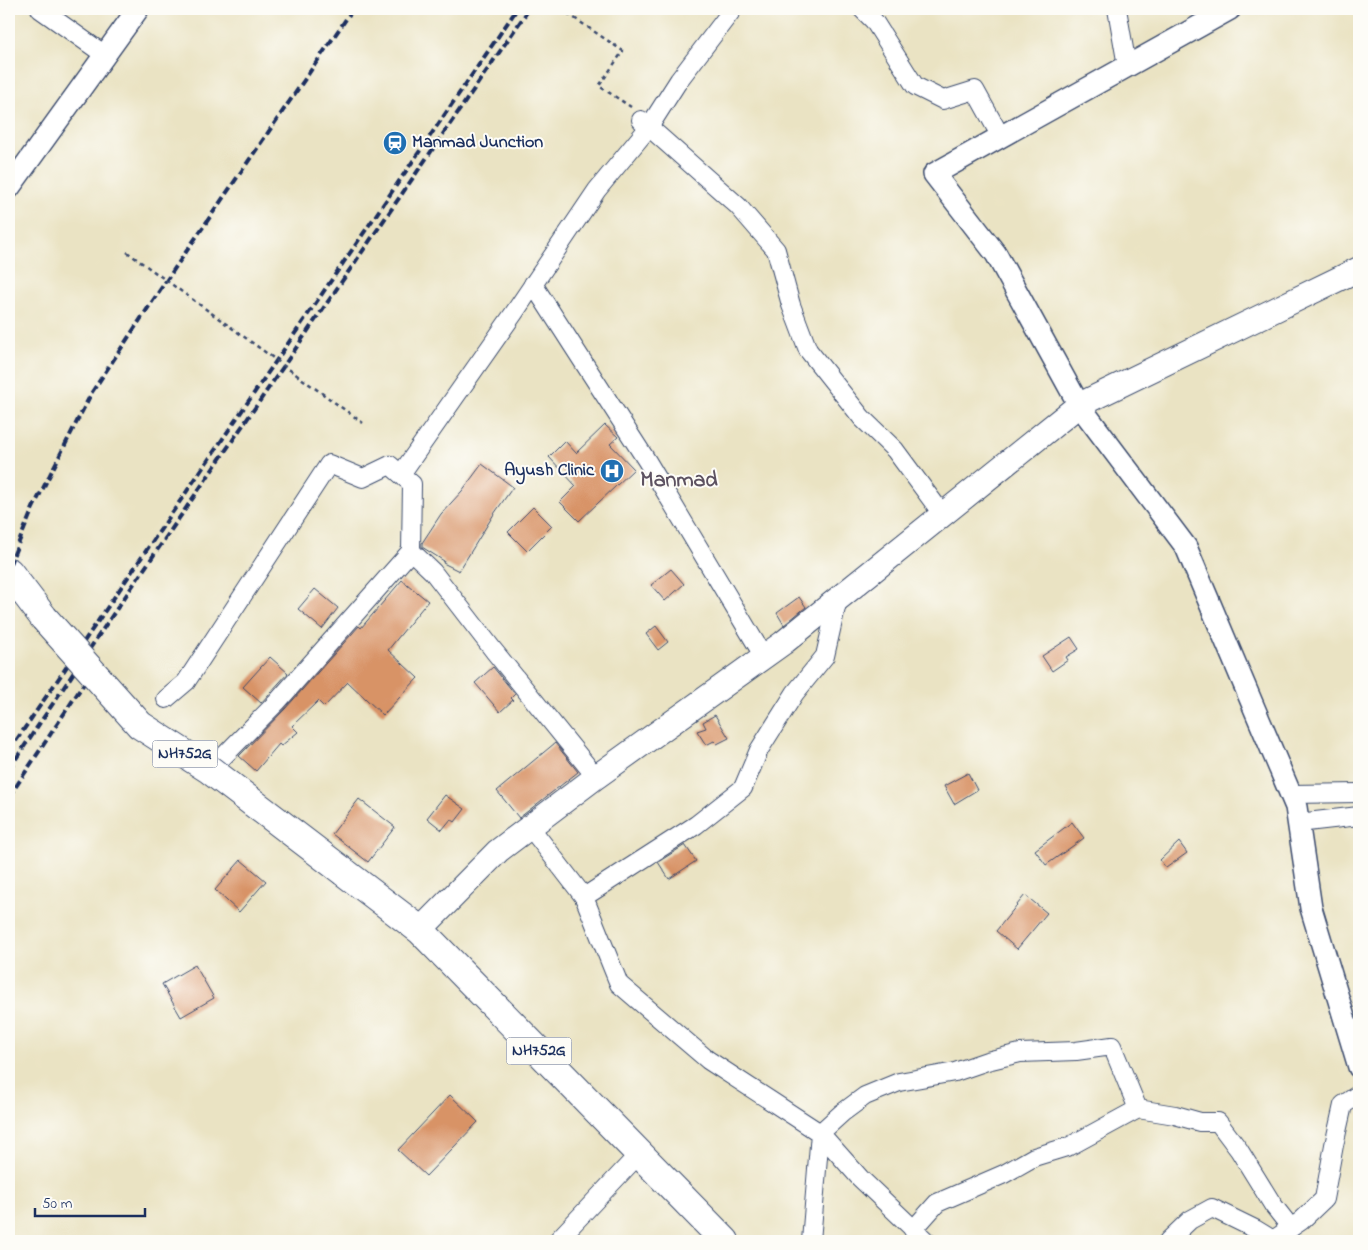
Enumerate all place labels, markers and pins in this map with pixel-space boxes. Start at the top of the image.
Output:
station icon: Manmad Junction [382,130,408,156]
place label: Manmad Junction [412,130,543,156]
place label: Ayush Clinic [504,458,595,485]
hospital icon: Ayush Clinic [599,458,625,484]

